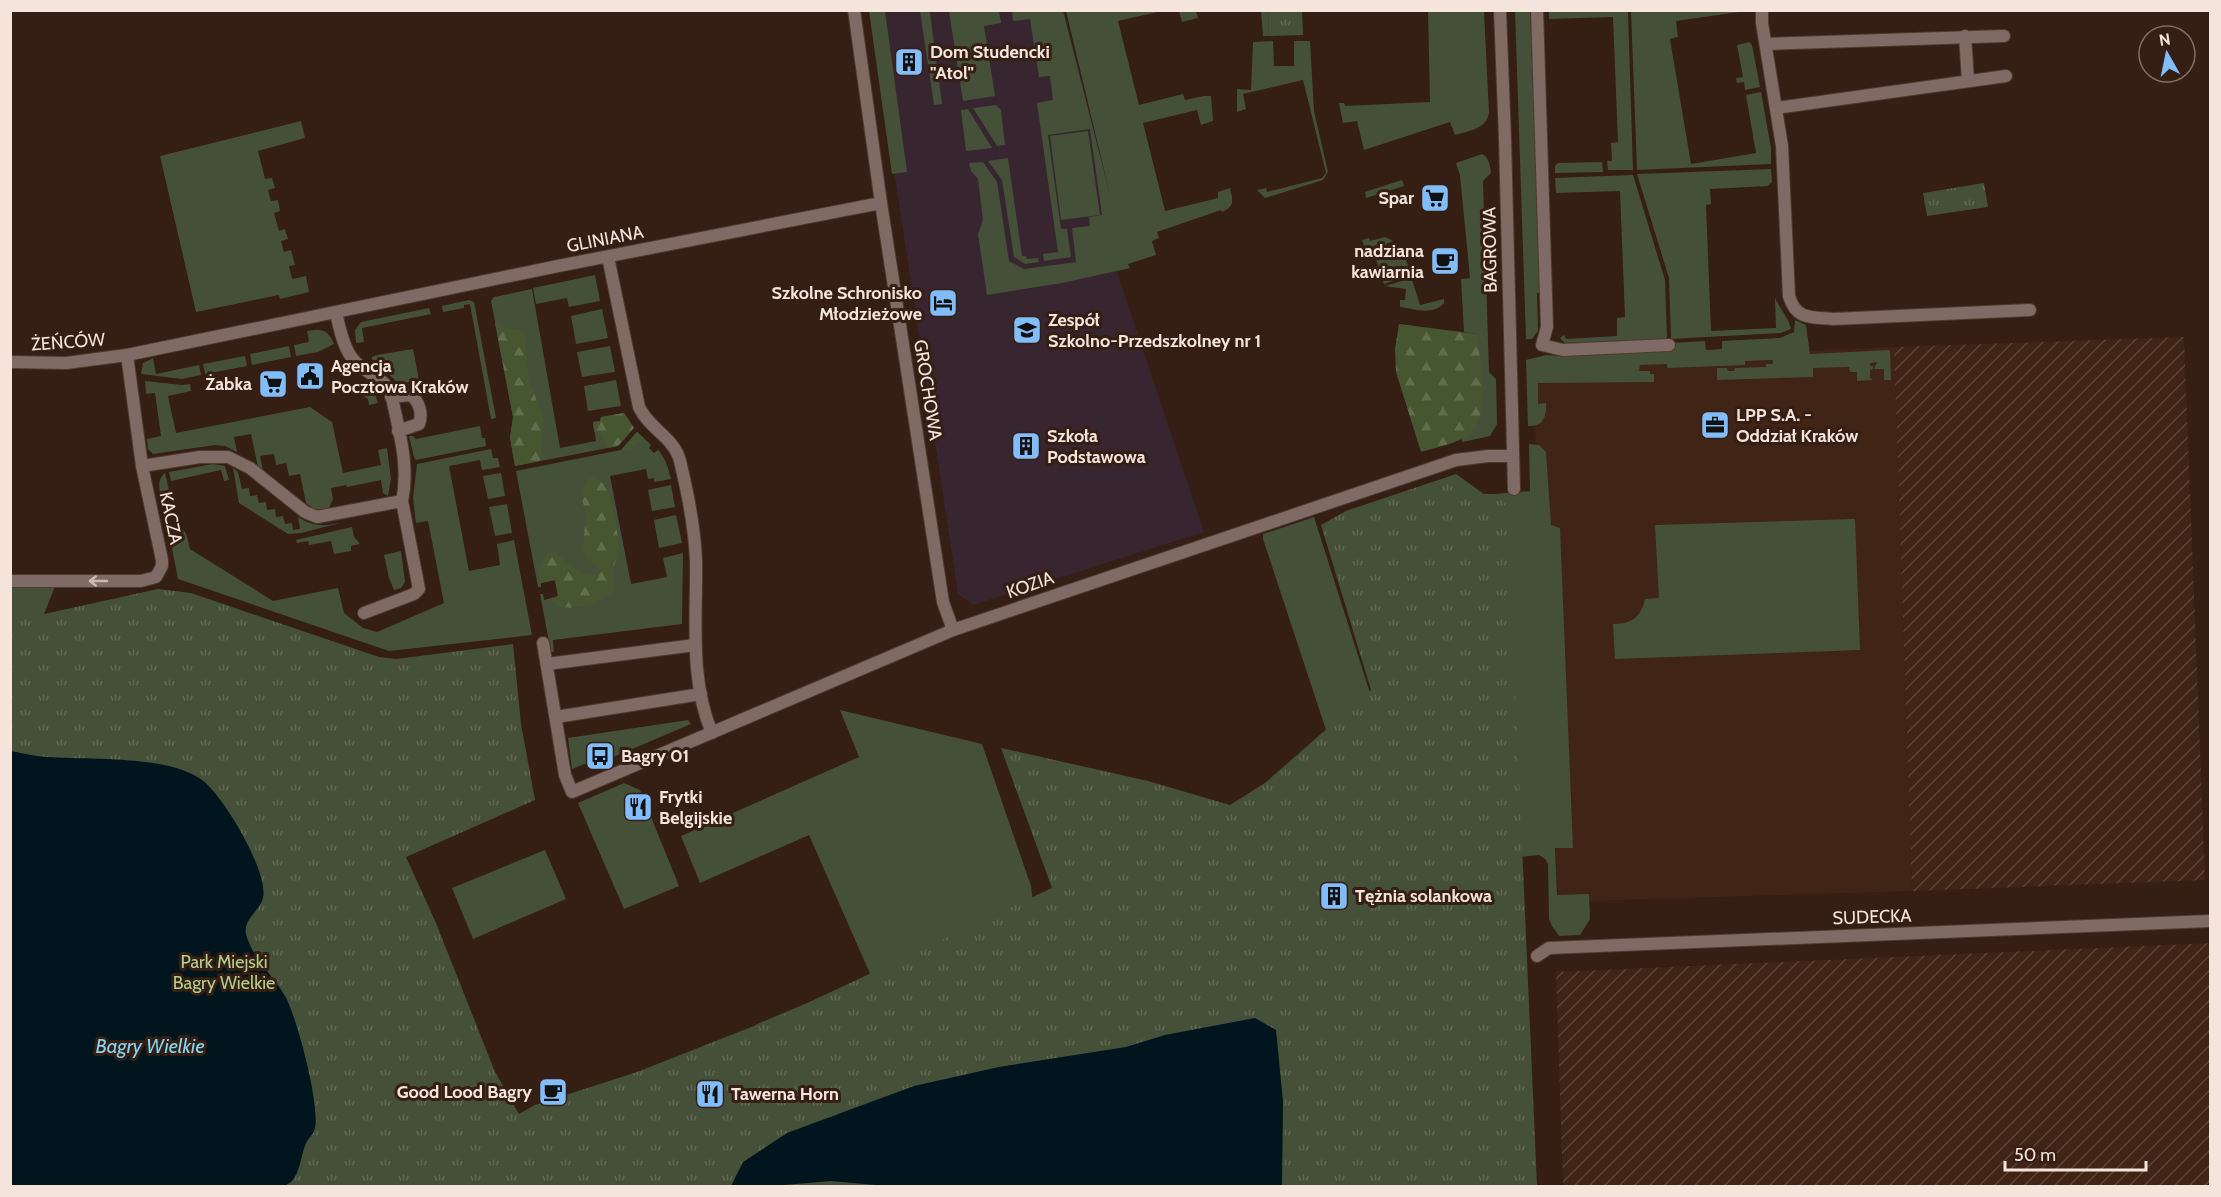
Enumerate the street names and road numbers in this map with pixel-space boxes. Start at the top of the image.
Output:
street label: BAGROWA [1478,207,1502,293]
street label: GLINIANA [565,221,645,257]
street label: ŻEŃCÓW [30,328,106,356]
street label: GROCHOWA [909,338,947,442]
street label: KACZA [155,490,187,546]
street label: KOZIA [1003,567,1057,603]
street label: SUDECKA [1832,905,1912,929]

